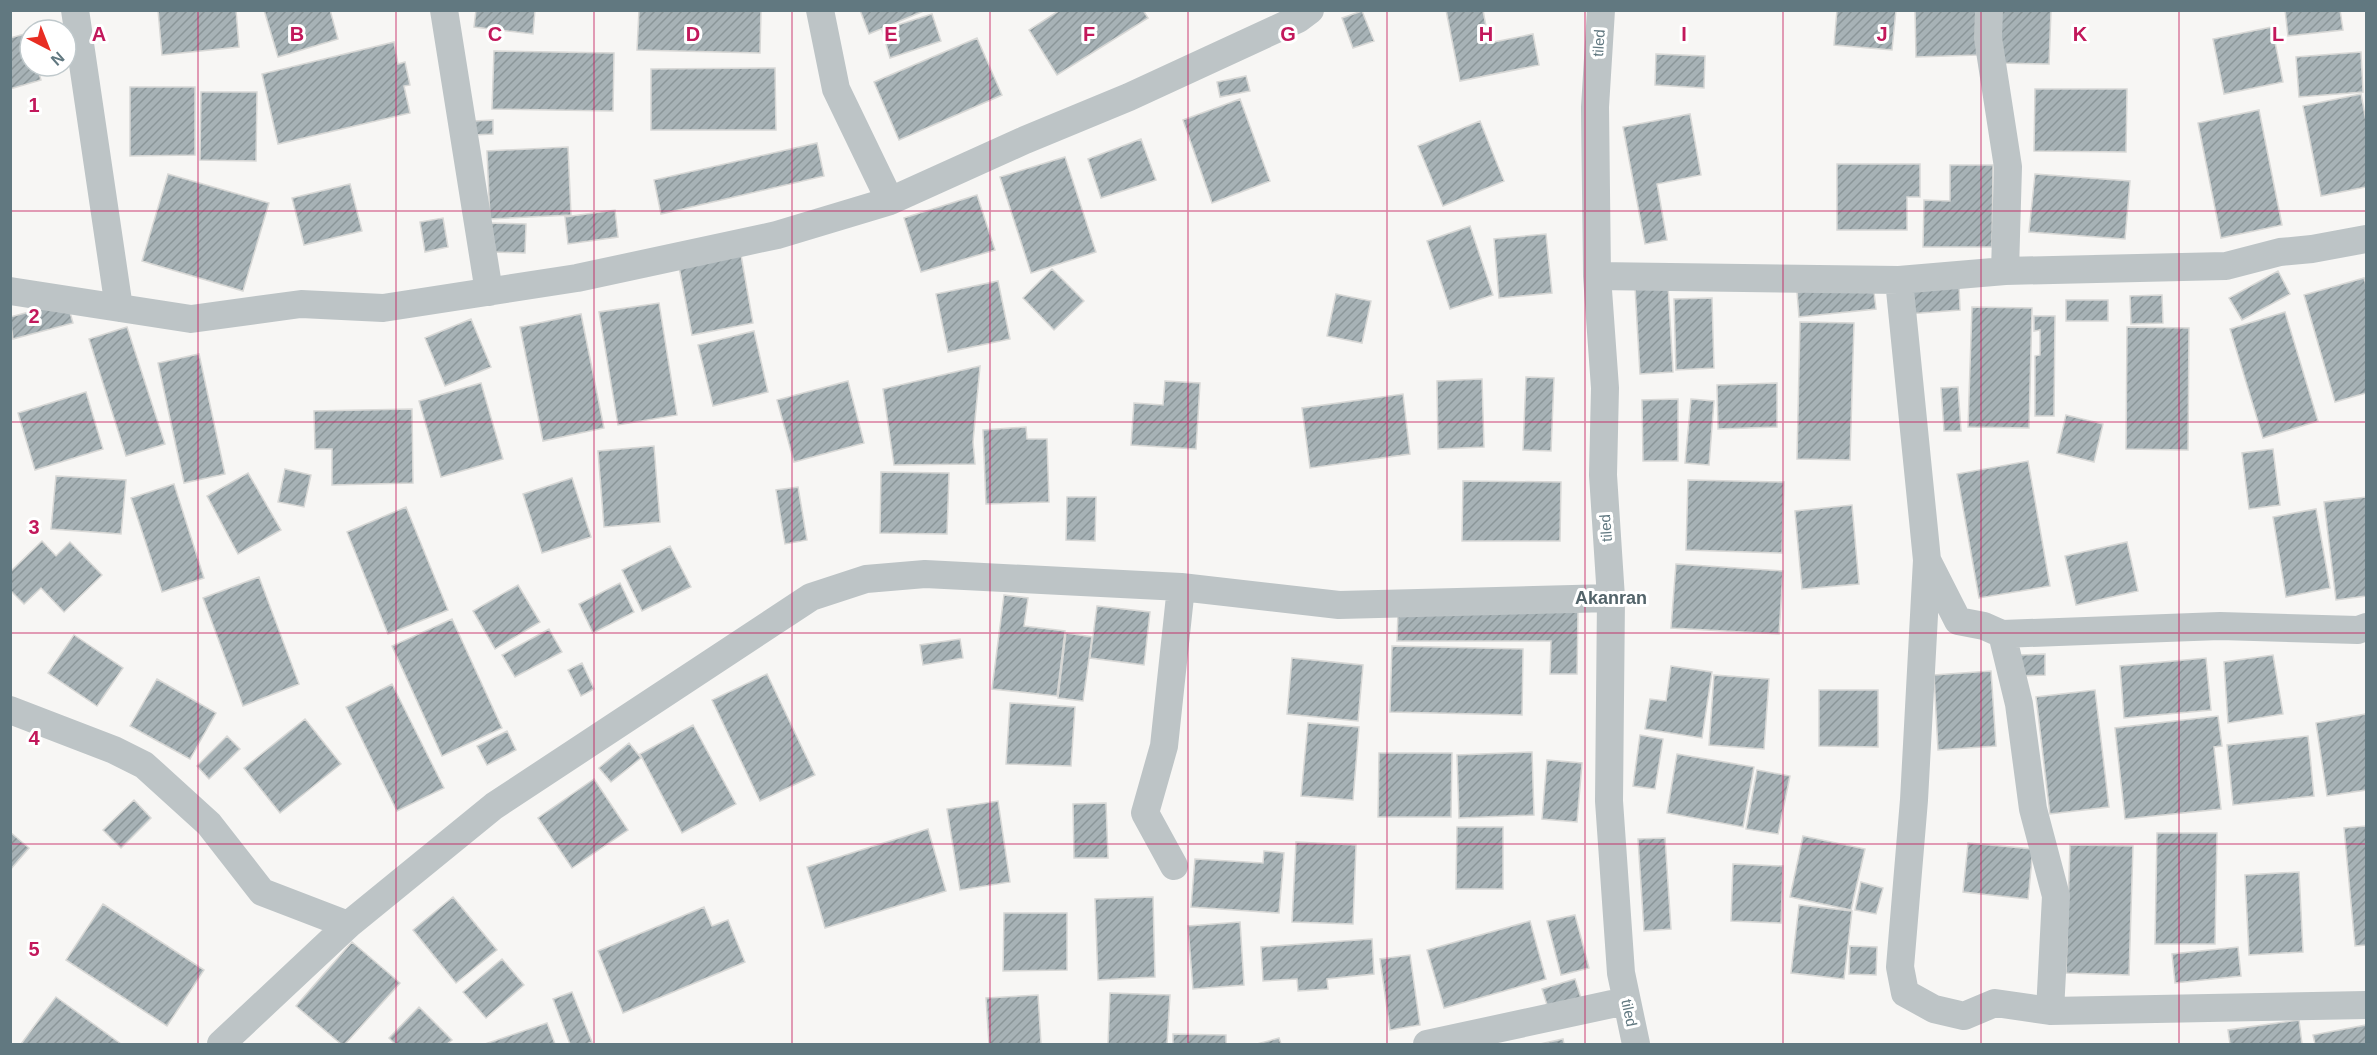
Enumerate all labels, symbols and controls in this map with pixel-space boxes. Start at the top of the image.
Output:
north arrow [18,18,78,78]
text: A [92,23,106,45]
text: B [290,23,304,45]
text: C [488,23,502,45]
text: D [686,23,700,45]
text: E [884,23,898,45]
text: F [1083,23,1095,45]
text: G [1280,23,1296,45]
text: H [1479,23,1493,45]
text: I [1681,23,1687,45]
text: J [1876,23,1888,45]
text: K [2073,23,2088,45]
text: L [2272,23,2284,45]
street label: tiled [1589,29,1608,57]
text: N [48,49,68,69]
text: 1 [28,94,40,116]
text: 2 [28,305,40,327]
street label: tiled [1596,514,1615,542]
text: 3 [28,516,40,538]
district label: Akanran [1575,588,1647,608]
text: 4 [28,727,40,749]
text: 5 [28,938,40,960]
street label: tiled [1618,998,1641,1028]

